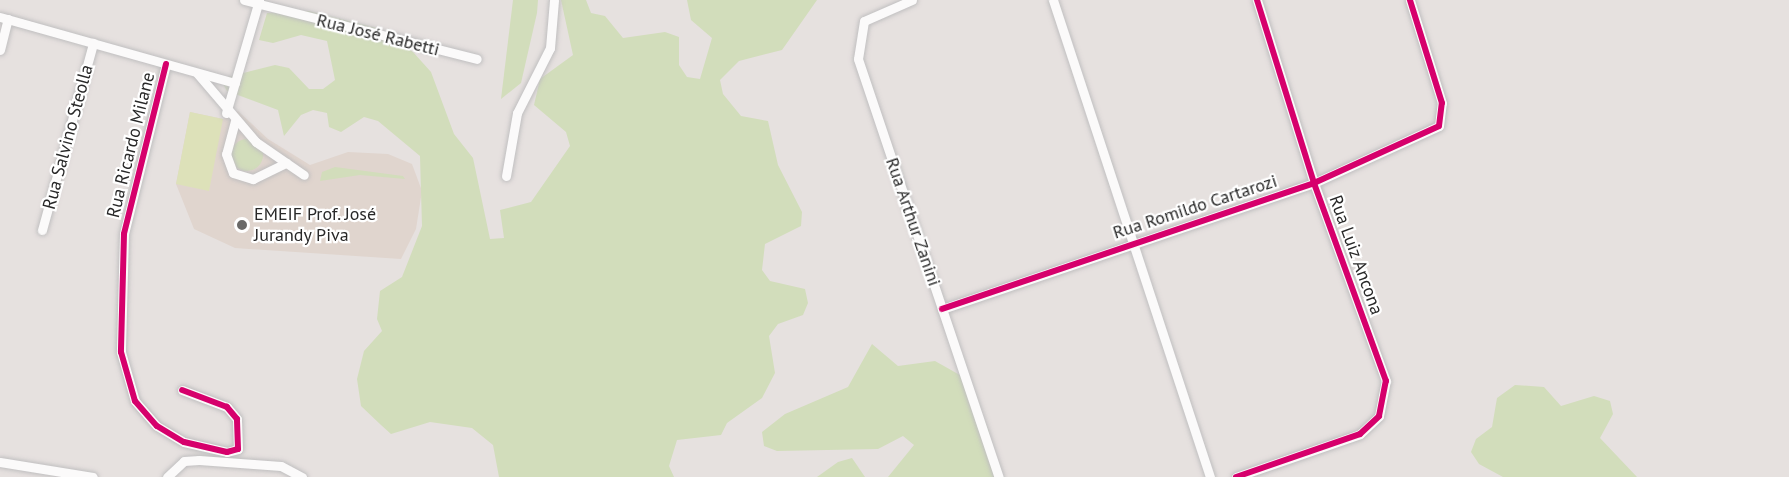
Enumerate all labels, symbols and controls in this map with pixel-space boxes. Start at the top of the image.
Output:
street label: Rua José Rabetti [314,9,442,61]
street label: Rua Salvino Steolla [38,62,98,212]
street label: Rua Ricardo Milane [102,70,160,220]
street label: Rua Arthur Zanini [881,154,945,290]
street label: Rua Romildo Cartarozi [1110,170,1280,244]
street label: Rua Luiz Ancona [1324,192,1388,318]
place label: EMEIF Prof. José Jurandy Piva [254,204,377,246]
marker: EMEIF Prof. José Jurandy Piva [235,218,249,232]

